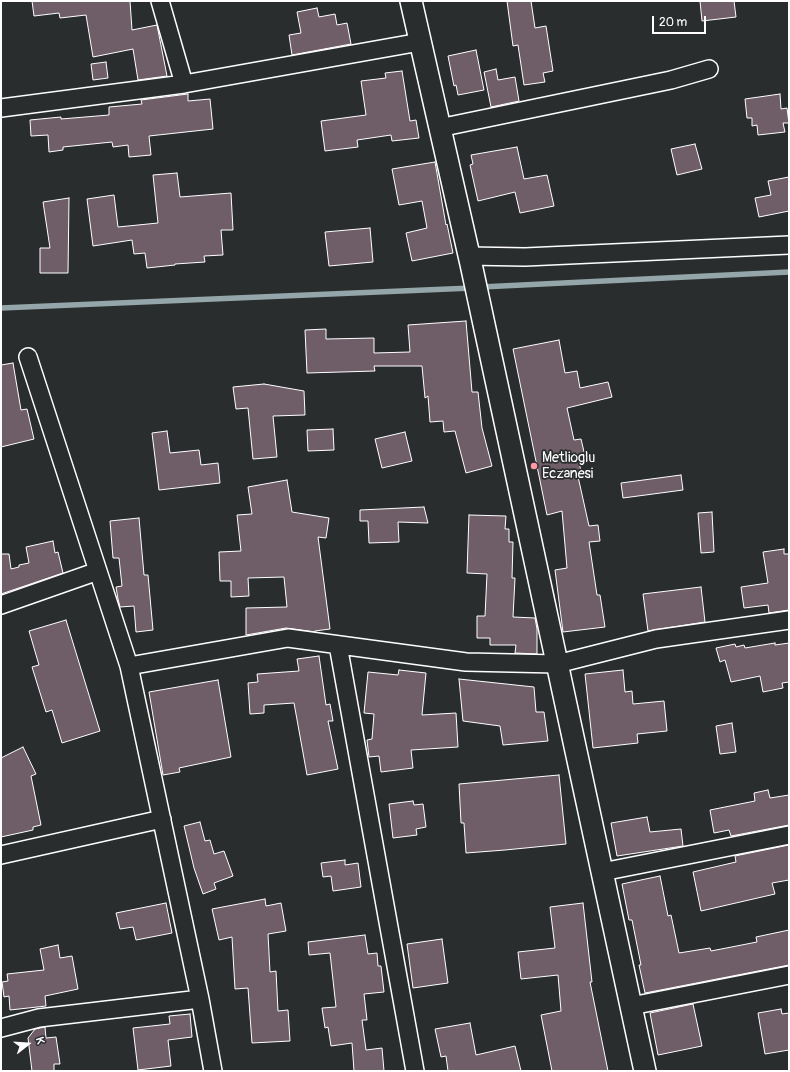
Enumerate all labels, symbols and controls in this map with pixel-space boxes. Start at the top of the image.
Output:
scale bar [654,8,708,34]
text: 20 m [659,15,687,30]
place label: Metlioglu Eczanesi [542,450,595,482]
marker: Metlioglu Eczanesi [529,461,539,471]
north arrow [8,1024,48,1064]
text: K [33,1035,47,1045]

